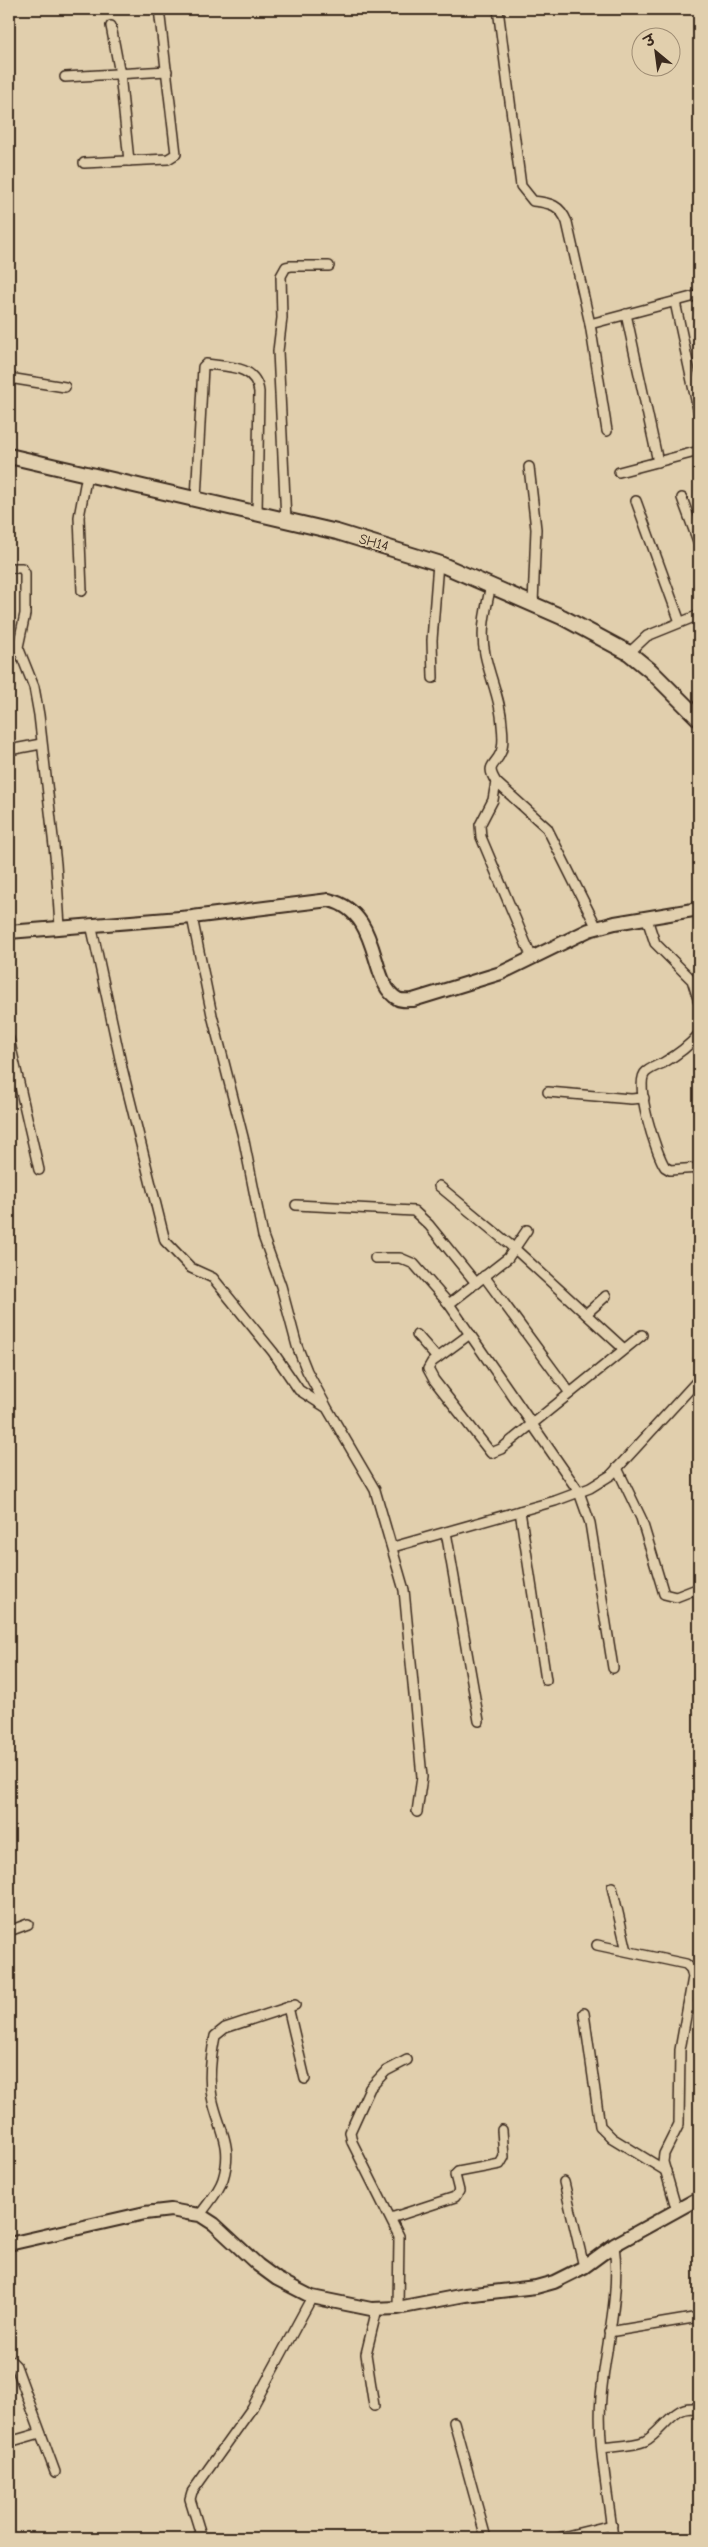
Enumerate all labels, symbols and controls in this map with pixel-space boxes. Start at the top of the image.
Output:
north arrow [630,28,680,78]
text: उ [640,31,660,52]
street label: SH14 [357,530,391,555]

